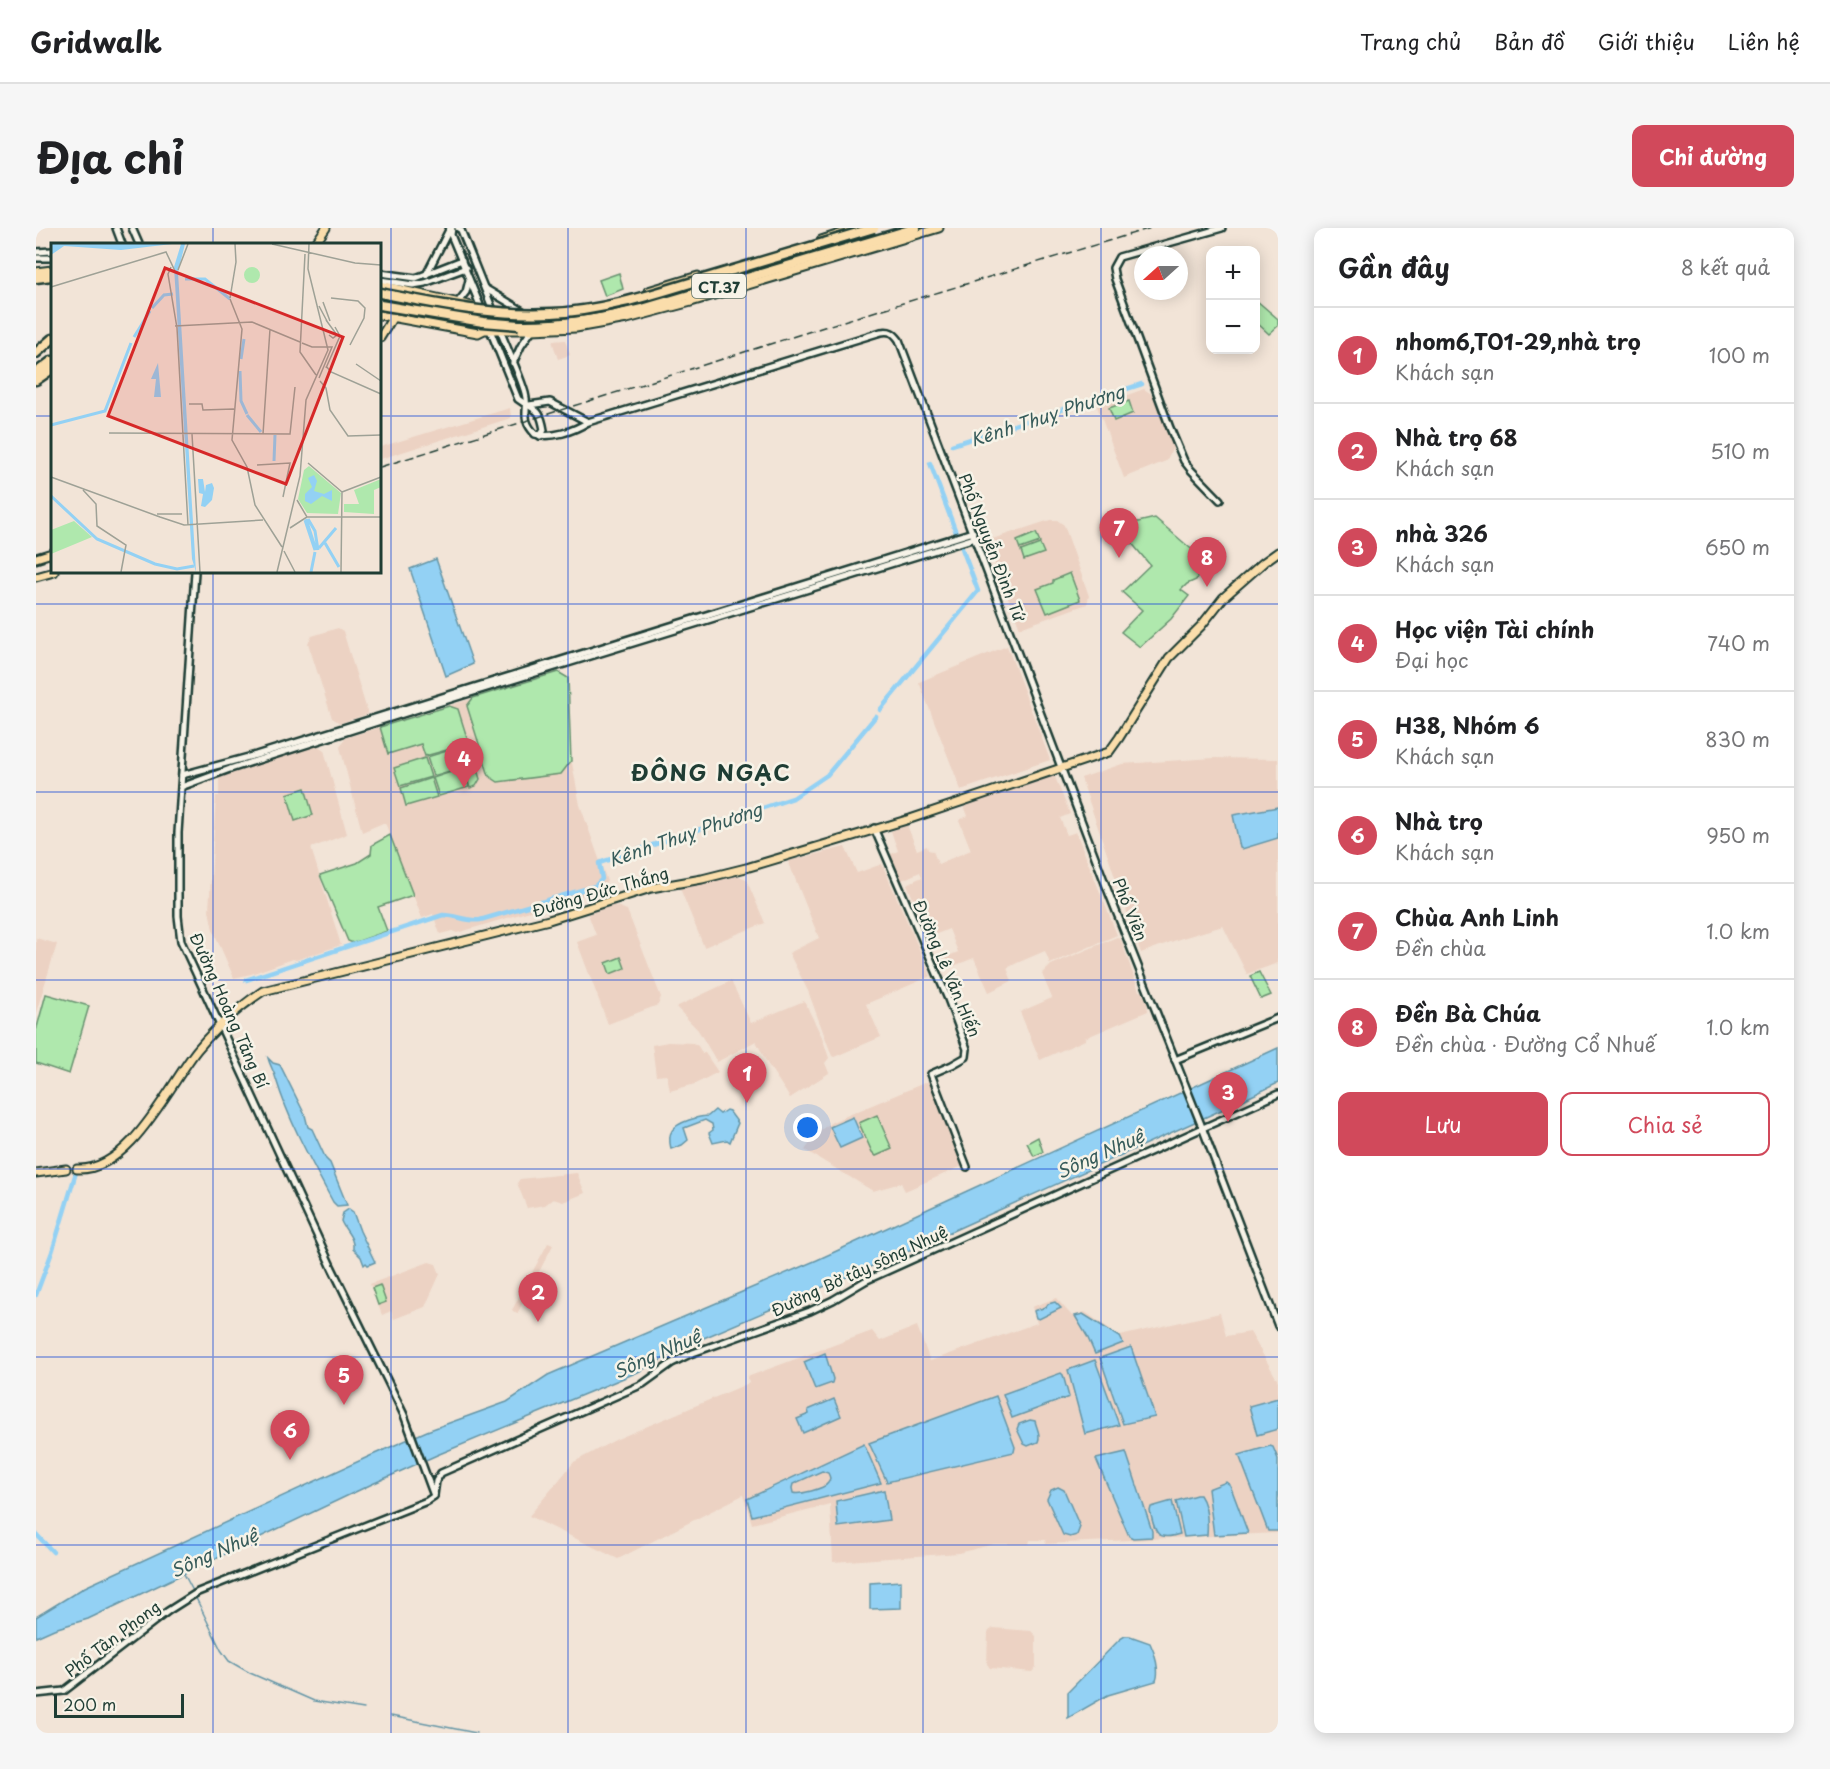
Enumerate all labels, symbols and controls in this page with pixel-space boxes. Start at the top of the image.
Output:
text: Gridwalk [30,20,162,63]
text: Trang chủ [1360,25,1461,57]
text: Bản đồ [1494,25,1565,57]
text: Giới thiệu [1598,25,1695,57]
text: Liên hệ [1728,25,1800,57]
text: Địa chỉ [36,125,184,188]
button: Chỉ đường [1632,125,1794,187]
inset map [51,243,381,573]
north arrow [1134,246,1188,300]
map controls [1206,246,1260,354]
button: + [1206,246,1260,300]
text: Gần đây [1338,248,1450,287]
text: 8 kết quả [1681,252,1770,282]
road number: CT.37 [692,274,746,298]
button: − [1206,300,1260,354]
text: nhom6,T01-29,nhà trọ [1395,324,1641,357]
text: 1 [1353,340,1362,370]
text: 100 m [1709,340,1770,370]
text: Khách sạn [1395,357,1495,387]
water label: Kênh Thuỵ Phương [966,377,1129,453]
text: Nhà trọ 68 [1395,420,1518,453]
text: 2 [1350,436,1365,466]
text: 510 m [1710,436,1770,466]
text: Khách sạn [1395,453,1495,483]
street label: Phố Nguyễn Đình Tứ [954,469,1033,626]
pin: 7 [1100,508,1138,558]
text: nhà 326 [1395,516,1488,549]
text: 3 [1351,532,1364,562]
text: 650 m [1705,532,1770,562]
pin: 8 [1188,538,1226,587]
text: Khách sạn [1395,549,1495,579]
text: Học viện Tài chính [1395,612,1595,645]
text: 4 [1351,628,1364,658]
text: 740 m [1707,628,1770,658]
text: Đại học [1395,645,1469,675]
text: H38, Nhóm 6 [1395,708,1540,741]
text: 5 [1351,724,1364,754]
text: 830 m [1705,724,1770,754]
pin: 4 [444,738,484,788]
text: Khách sạn [1395,741,1495,771]
district label: ĐÔNG NGẠC [631,755,791,788]
water label: Kênh Thuỵ Phương [605,795,767,873]
text: Nhà trọ [1395,804,1483,837]
text: 6 [1350,820,1365,850]
text: 950 m [1706,820,1770,850]
text: Khách sạn [1395,837,1495,867]
street label: Đường Đức Thắng [529,860,671,922]
street label: Phố Viên [1108,874,1154,944]
street label: Đường Lê Văn Hiến [908,896,988,1040]
text: Chùa Anh Linh [1395,900,1559,933]
text: 7 [1352,916,1363,946]
text: 1.0 km [1706,916,1770,946]
street label: Đường Hoàng Tăng Bí [185,928,275,1092]
text: Đền chùa [1395,933,1486,963]
text: Đền Bà Chúa [1395,996,1541,1029]
text: 8 [1351,1012,1364,1042]
text: 1.0 km [1706,1012,1770,1042]
text: Đền chùa · Đường Cổ Nhuế [1395,1029,1656,1059]
pin: 1 [728,1054,766,1103]
pin: 3 [1208,1072,1248,1122]
button: Lưu [1338,1092,1548,1156]
button: Chia sẻ [1560,1092,1770,1156]
your location [793,1113,822,1142]
water label: Sông Nhuệ [1052,1121,1150,1184]
street label: Đường Bờ tây sông Nhuệ [767,1218,951,1322]
pin: 2 [518,1272,558,1322]
water label: Sông Nhuệ [609,1321,707,1384]
pin: 5 [324,1356,364,1405]
pin: 6 [270,1410,310,1460]
water label: Sông Nhuệ [166,1520,264,1583]
street label: Phố Tân Phong [59,1594,165,1682]
scale bar [54,1691,184,1718]
text: 200 m [63,1692,116,1716]

